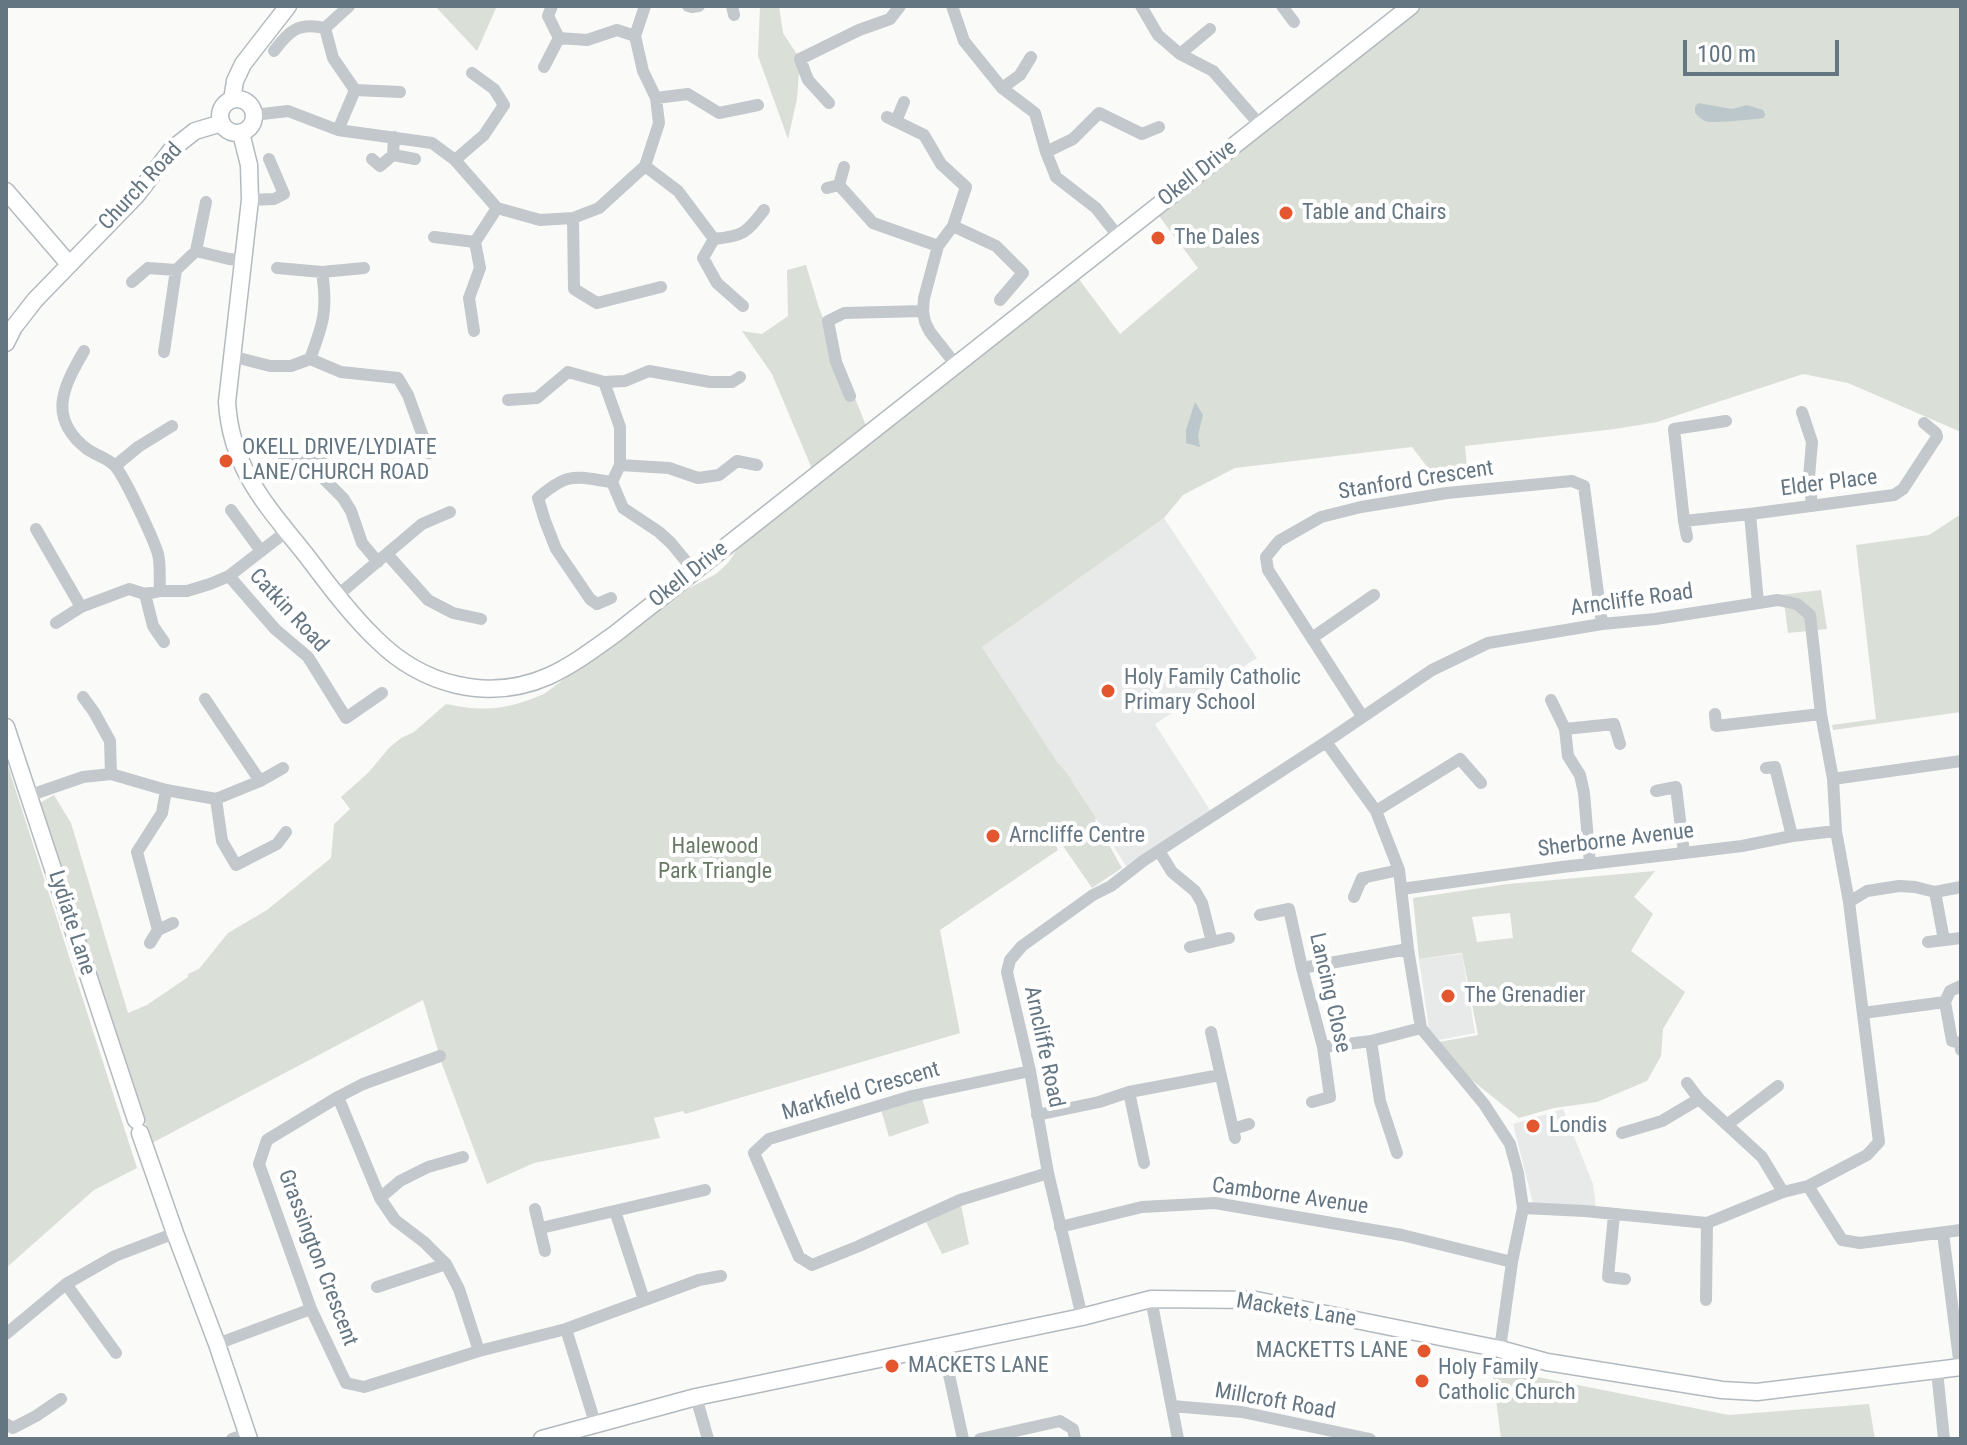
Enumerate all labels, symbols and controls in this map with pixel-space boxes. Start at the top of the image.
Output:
scale bar [1687,24,1843,74]
text: 100 m [1697,40,1756,68]
street label: Okell Drive [1154,135,1242,213]
street label: Church Road [94,138,188,236]
place label: Table and Chairs [1302,200,1447,226]
marker: Table and Chairs [1277,204,1295,222]
place label: The Dales [1174,225,1260,251]
marker: The Dales [1149,229,1167,247]
place label: OKELL DRIVE/LYDIATE LANE/CHURCH ROAD [242,435,437,486]
marker: OKELL DRIVE/LYDIATE LANE/CHURCH ROAD [217,452,235,470]
street label: Stanford Crescent [1337,456,1495,506]
street label: Elder Place [1779,465,1879,503]
street label: Okell Drive [645,536,733,614]
street label: Catkin Road [243,564,333,658]
street label: Arncliffe Road [1569,579,1695,623]
place label: Holy Family Catholic Primary School [1124,665,1301,716]
marker: Holy Family Catholic Primary School [1099,682,1117,700]
street label: Sherborne Avenue [1536,818,1696,864]
place label: Arncliffe Centre [1009,823,1145,849]
marker: Arncliffe Centre [984,827,1002,845]
park label: Halewood Park Triangle [658,834,772,886]
street label: Lydiate Lane [42,867,100,979]
street label: Lancing Close [1302,930,1356,1056]
place label: The Grenadier [1464,983,1585,1009]
street label: Arncliffe Road [1017,984,1069,1110]
marker: The Grenadier [1439,987,1457,1005]
street label: Markfield Crescent [779,1057,943,1127]
place label: Londis [1549,1113,1607,1139]
marker: Londis [1524,1117,1542,1135]
street label: Grassington Crescent [271,1166,363,1350]
street label: Camborne Avenue [1210,1173,1370,1221]
street label: Mackets Lane [1234,1289,1358,1333]
place label: MACKETTS LANE [1256,1338,1408,1364]
marker: MACKETTS LANE [1415,1342,1433,1360]
place label: MACKETS LANE [908,1353,1049,1379]
place label: Holy Family Catholic Church [1438,1355,1576,1406]
marker: MACKETS LANE [883,1357,901,1375]
marker: Holy Family Catholic Church [1413,1372,1431,1390]
street label: Millcroft Road [1213,1378,1337,1426]

